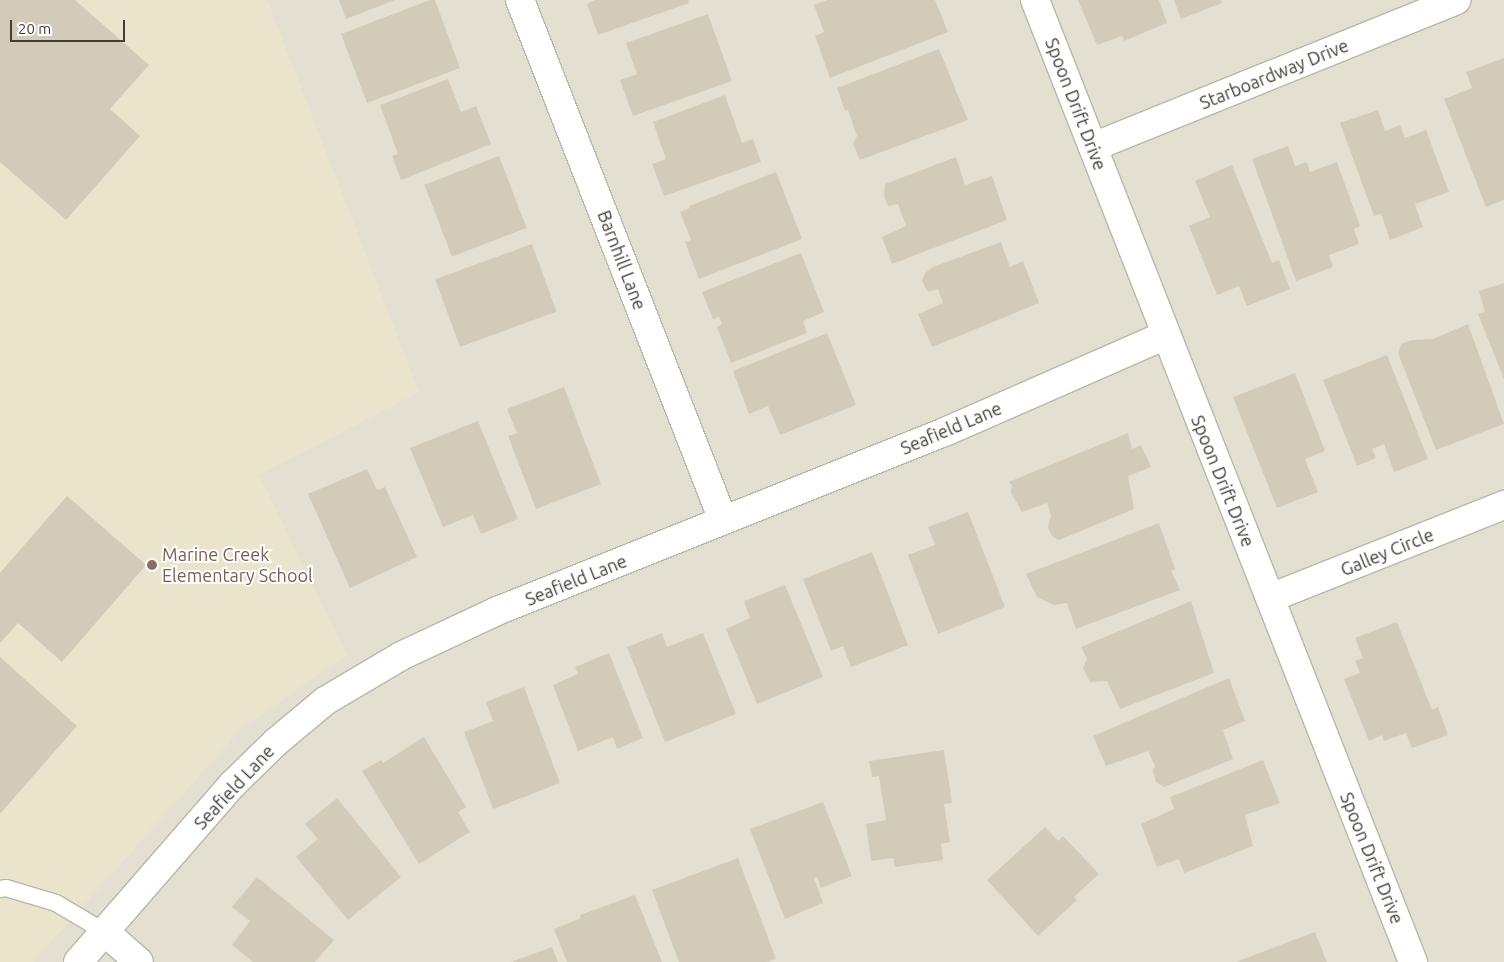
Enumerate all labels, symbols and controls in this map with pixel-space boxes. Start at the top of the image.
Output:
scale bar [12,10,128,42]
text: 20 m [18,20,51,37]
street label: Starboardway Drive [1196,34,1352,114]
street label: Spoon Drift Drive [1041,35,1111,173]
street label: Barnhill Lane [593,207,651,313]
street label: Seafield Lane [897,397,1005,459]
street label: Spoon Drift Drive [1187,412,1259,550]
street label: Galley Circle [1337,524,1437,580]
place label: Marine Creek Elementary School [162,544,313,586]
street label: Seafield Lane [522,550,630,610]
marker: Marine Creek Elementary School [146,559,158,571]
street label: Seafield Lane [189,740,279,834]
street label: Spoon Drift Drive [1336,789,1408,927]

